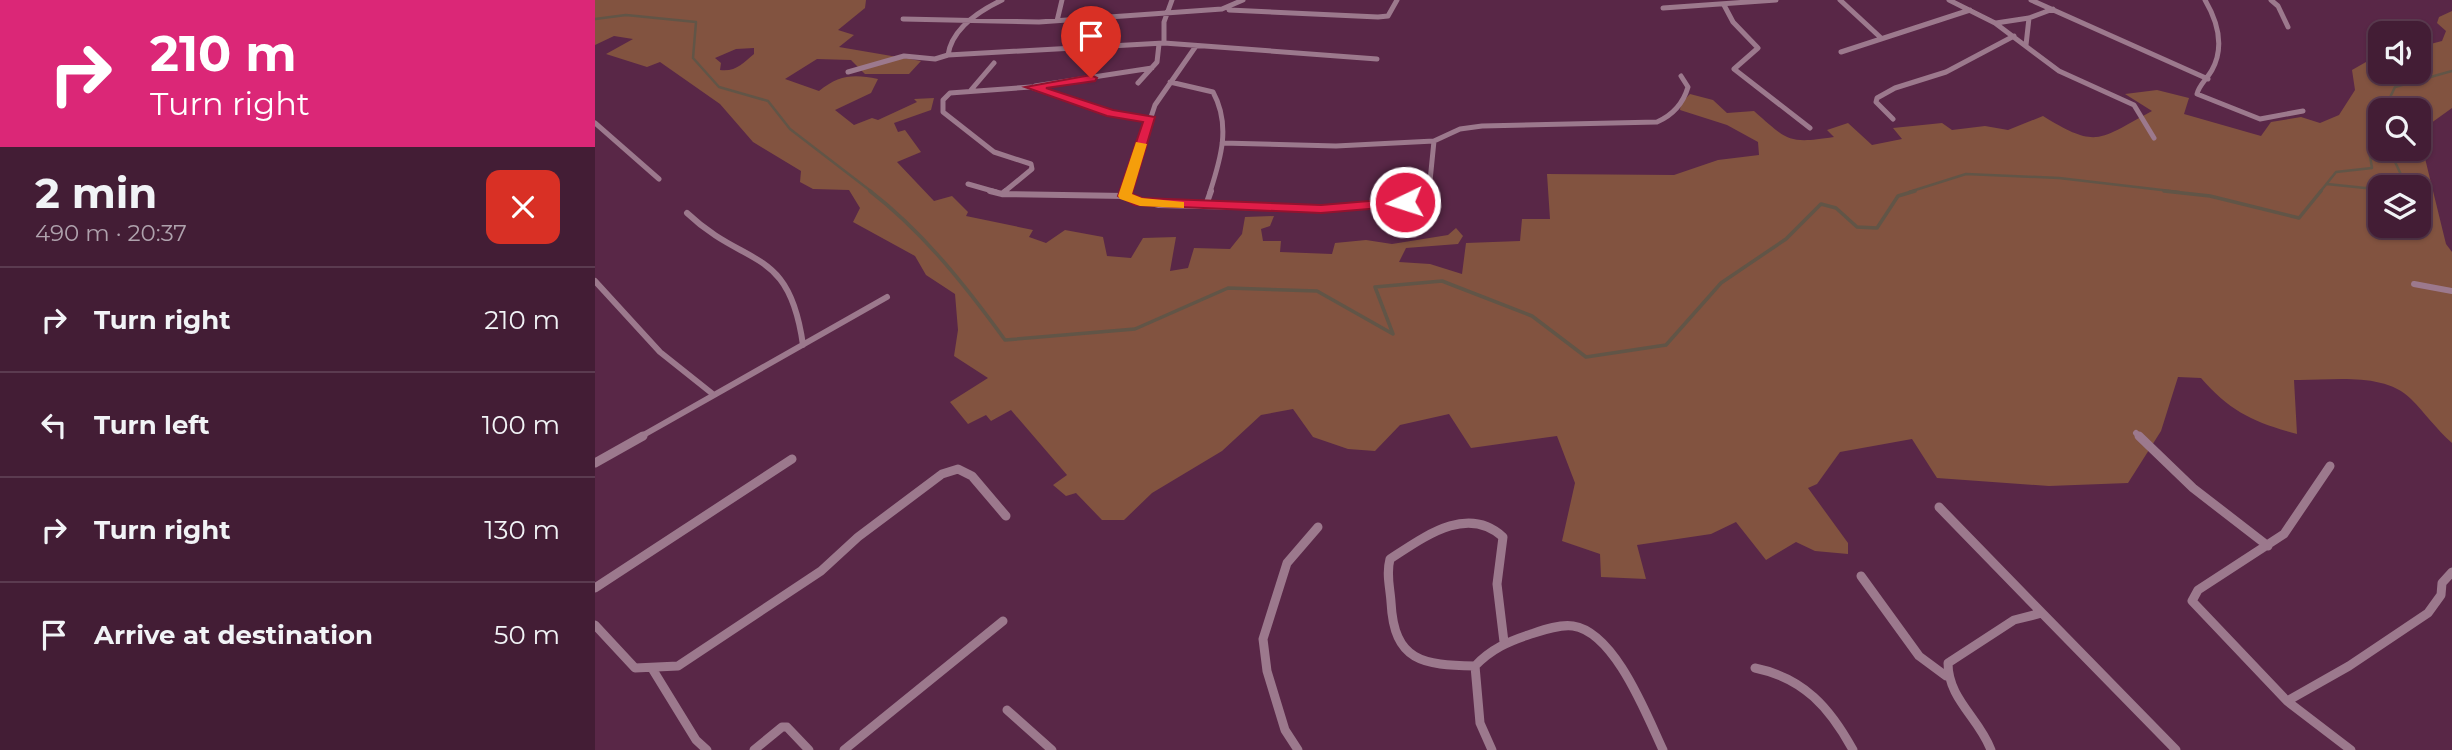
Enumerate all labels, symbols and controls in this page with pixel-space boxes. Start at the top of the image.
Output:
pin [1061,6,1121,78]
icon: arrive [1072,17,1110,55]
map controls [2368,21,2431,238]
button: sound [2368,21,2431,84]
text: 210 m [150,24,297,83]
icon: right [35,28,126,119]
text: Turn right [150,84,310,123]
button: search [2368,98,2431,161]
position arrow [1368,165,1442,239]
text: 2 min [35,167,157,219]
button: close [486,170,560,244]
button: layers [2368,175,2431,238]
text: 490 m · 20:37 [35,219,187,247]
icon: right [35,301,73,339]
text: Turn right [94,304,230,336]
text: 210 m [484,304,560,336]
icon: left [35,406,73,444]
text: Turn left [94,409,210,441]
text: 100 m [482,409,560,441]
icon: right [35,511,73,549]
text: Turn right [94,514,230,546]
text: 130 m [484,514,560,546]
icon: arrive [35,616,73,654]
text: Arrive at destination [94,619,373,651]
text: 50 m [494,619,560,651]

